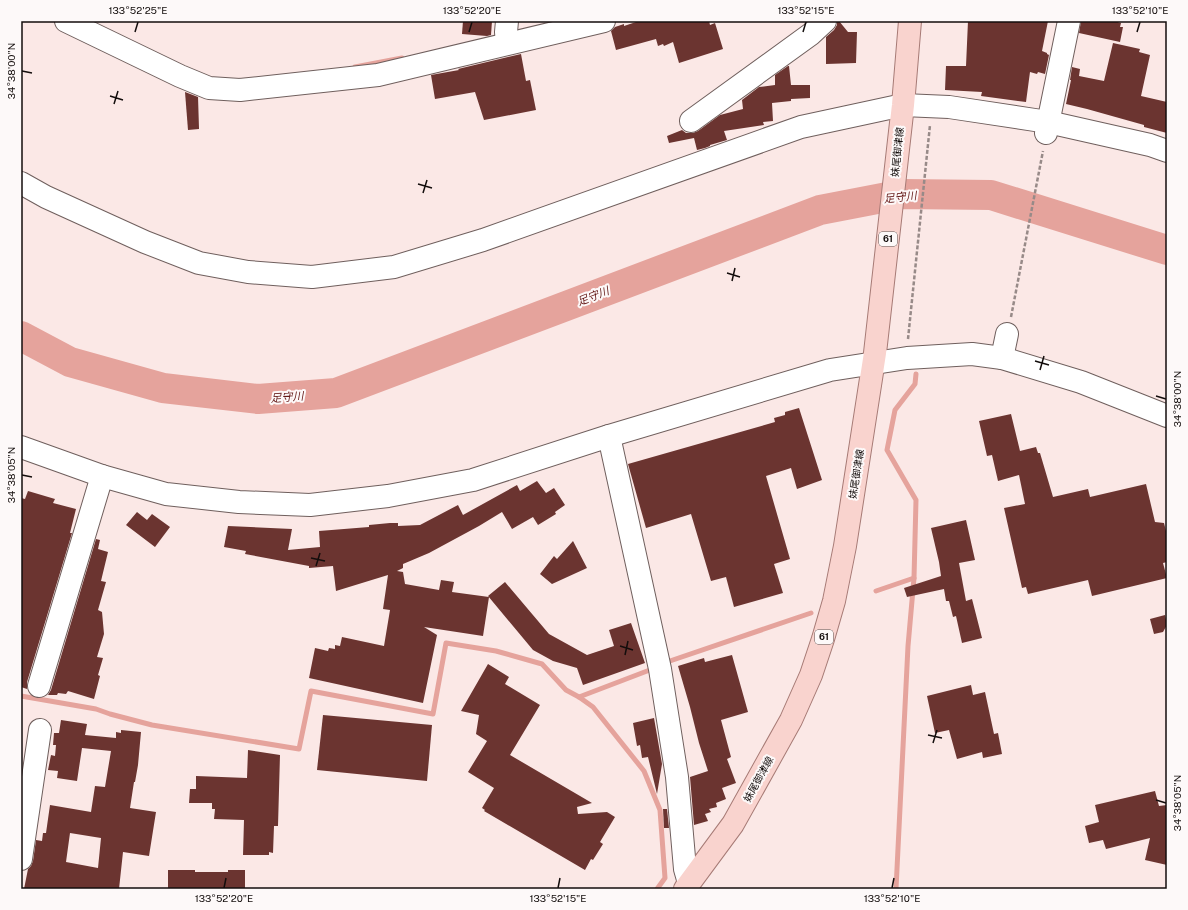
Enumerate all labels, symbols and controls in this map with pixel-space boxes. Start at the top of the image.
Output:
text: 133°52'25"E [109,4,167,16]
text: 133°52'20"E [443,4,501,16]
text: 133°52'15"E [777,4,835,16]
text: 133°52'10"E [1112,4,1168,16]
text: 34°38'00"N [5,43,17,99]
street label: 妹尾御津線 [888,127,906,177]
water label: 足守川 [883,189,918,205]
road number: 61 [879,232,897,246]
water label: 足守川 [575,284,611,308]
text: 34°38'00"N [1171,371,1183,427]
water label: 足守川 [270,390,305,404]
text: 34°38'05"N [5,447,17,503]
street label: 妹尾御津線 [846,448,866,500]
road number: 61 [815,630,833,644]
street label: 妹尾御津線 [741,754,775,804]
text: 34°38'05"N [1171,775,1183,831]
text: 133°52'20"E [195,892,253,904]
text: 133°52'15"E [529,892,587,904]
text: 133°52'10"E [864,892,920,904]

